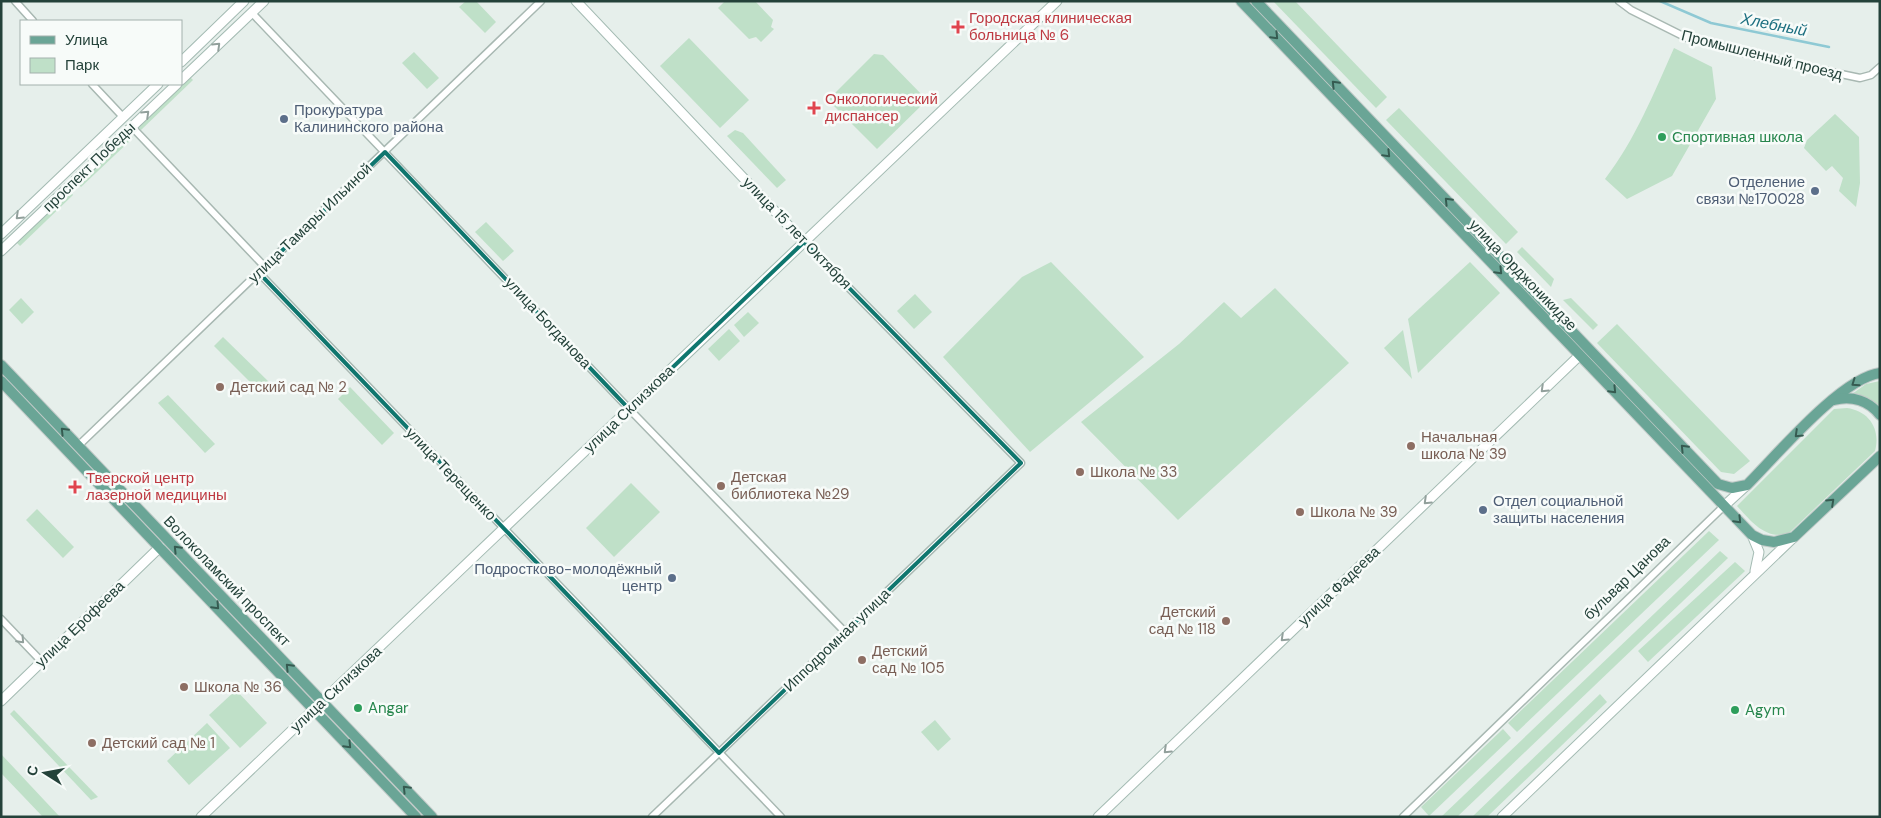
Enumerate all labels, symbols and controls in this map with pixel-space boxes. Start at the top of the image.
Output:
place label: Городская клиническая больница № 6 [969,8,1132,45]
water label: Хлебный [1738,8,1809,41]
legend [20,20,182,85]
marker: Городская клиническая больница № 6 [951,20,965,34]
street label: Промышленный проезд [1679,25,1845,85]
text: Улица [65,30,108,50]
one-way arrow [1269,31,1278,40]
one-way arrow [211,43,220,52]
text: Парк [65,55,99,75]
one-way arrow [1332,81,1341,90]
place label: Онкологический диспансер [825,89,938,126]
place label: Прокуратура Калининского района [294,100,444,137]
marker: Онкологический диспансер [807,101,821,115]
one-way arrow [140,111,149,120]
marker: Прокуратура Калининского района [278,113,290,125]
street label: проспект Победы [38,118,140,216]
place label: Спортивная школа [1672,127,1804,147]
marker: Спортивная школа [1656,131,1668,143]
one-way arrow [1381,148,1390,157]
street label: улица Тамары Ильиной [244,159,376,287]
place label: Отделение связи №170028 [1696,172,1805,209]
street label: улица 15 лет Октября [738,173,856,293]
marker: Отделение связи №170028 [1809,185,1821,197]
one-way arrow [1445,198,1454,207]
one-way arrow [16,210,25,219]
street label: улица Орджоникидзе [1465,215,1581,335]
one-way arrow [1493,266,1502,275]
street label: улица Богданова [500,273,596,373]
street label: улица Склизкова [580,360,679,457]
place label: Детский сад № 2 [230,377,347,397]
one-way arrow [1851,377,1860,386]
marker: Детский сад № 2 [214,381,226,393]
one-way arrow [1541,383,1550,392]
one-way arrow [1607,385,1616,394]
street label: улица Терещенко [401,423,501,525]
place label: Начальная школа № 39 [1421,427,1507,464]
one-way arrow [61,428,70,437]
one-way arrow [1795,428,1804,437]
marker: Начальная школа № 39 [1405,440,1417,452]
one-way arrow [1681,445,1690,454]
place label: Школа № 33 [1090,462,1177,482]
marker: Школа № 33 [1074,466,1086,478]
place label: Детская библиотека №29 [731,467,849,504]
place label: Тверской центр лазерной медицины [86,468,227,505]
marker: Тверской центр лазерной медицины [68,480,82,494]
marker: Детская библиотека №29 [715,480,727,492]
place label: Отдел социальной защиты населения [1493,491,1624,528]
one-way arrow [1424,495,1433,504]
one-way arrow [1826,499,1835,508]
place label: Школа № 39 [1310,502,1398,522]
marker: Отдел социальной защиты населения [1477,504,1489,516]
marker: Школа № 39 [1294,506,1306,518]
street label: Волоколамский проспект [159,511,295,651]
one-way arrow [1732,515,1741,524]
street label: бульвар Цанова [1579,531,1675,624]
street label: улица Фадеева [1294,541,1385,630]
one-way arrow [174,546,183,555]
place label: Подростково-молодёжный центр [474,559,662,596]
marker: Подростково-молодёжный центр [666,572,678,584]
street label: улица Ерофеева [31,576,130,672]
street label: Ипподромная улица [779,583,895,696]
one-way arrow [210,600,219,609]
place label: Детский сад № 118 [1149,602,1216,639]
marker: Детский сад № 118 [1220,615,1232,627]
one-way arrow [1281,632,1290,641]
one-way arrow [15,635,24,644]
street label: улица Склизкова [286,641,386,737]
place label: Детский сад № 105 [872,641,945,678]
marker: Детский сад № 105 [856,654,868,666]
one-way arrow [286,663,295,672]
place label: Школа № 36 [194,677,282,697]
marker: Школа № 36 [178,681,190,693]
place label: Angar [368,698,409,718]
place label: Agym [1745,700,1785,720]
marker: Angar [352,702,364,714]
marker: Agym [1729,704,1741,716]
place label: Детский сад № 1 [102,733,215,753]
marker: Детский сад № 1 [86,737,98,749]
one-way arrow [342,739,351,748]
one-way arrow [1164,744,1173,753]
north arrow [20,748,70,798]
text: С [22,764,42,777]
one-way arrow [403,786,412,795]

